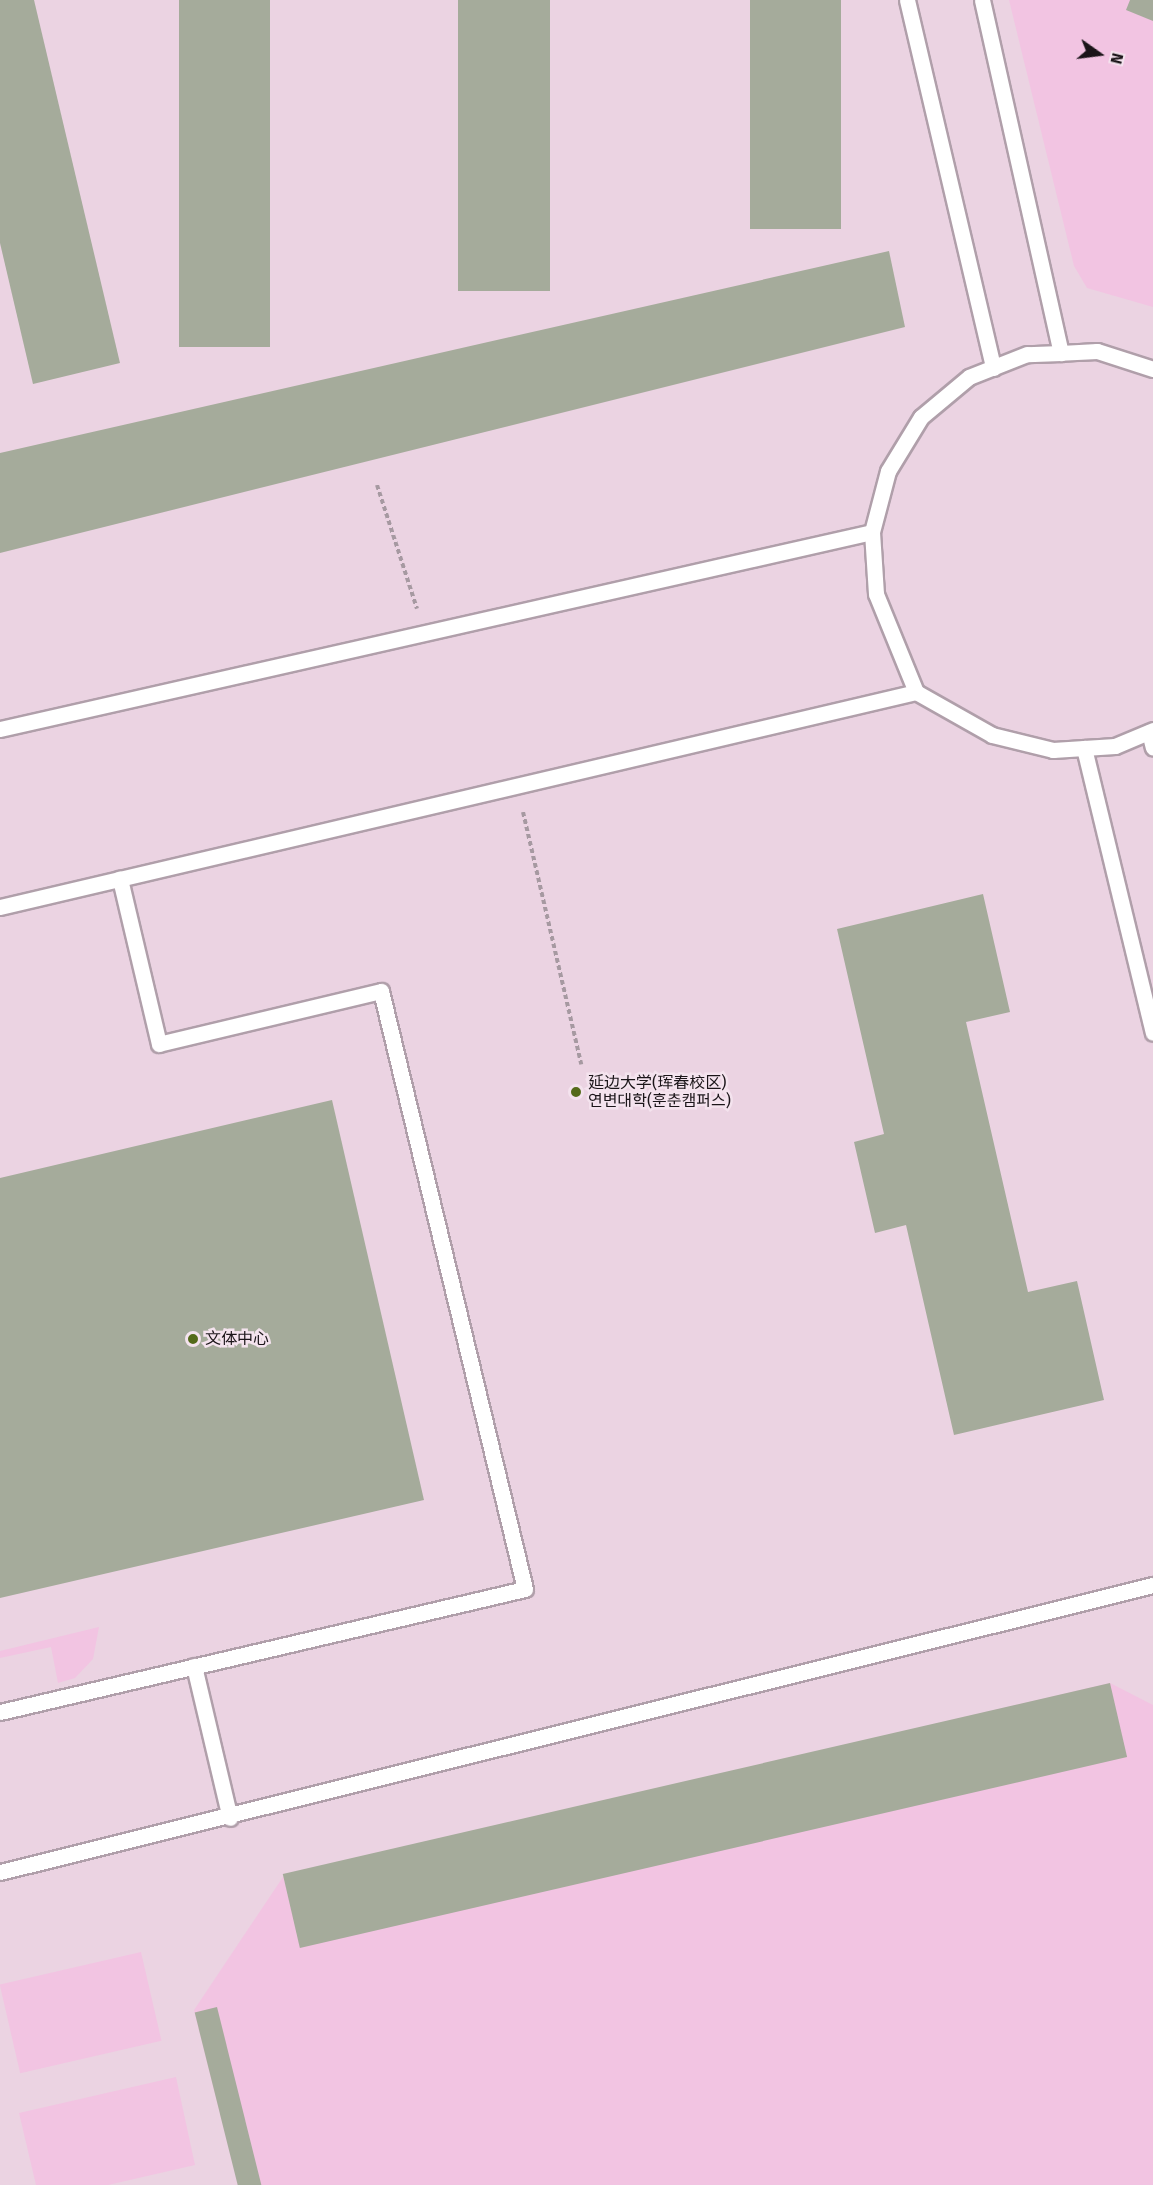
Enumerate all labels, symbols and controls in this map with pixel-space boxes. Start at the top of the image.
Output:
north arrow [1069,24,1129,84]
text: N [1106,51,1127,66]
place label: 延边大学(珲春校区) 연변대학(훈춘캠퍼스) [588,1073,731,1111]
marker: 延边大学(珲春校区) 연변대학(훈춘캠퍼스) [569,1085,583,1099]
place label: 文体中心 [205,1329,269,1349]
marker: 文体中心 [186,1332,200,1346]

